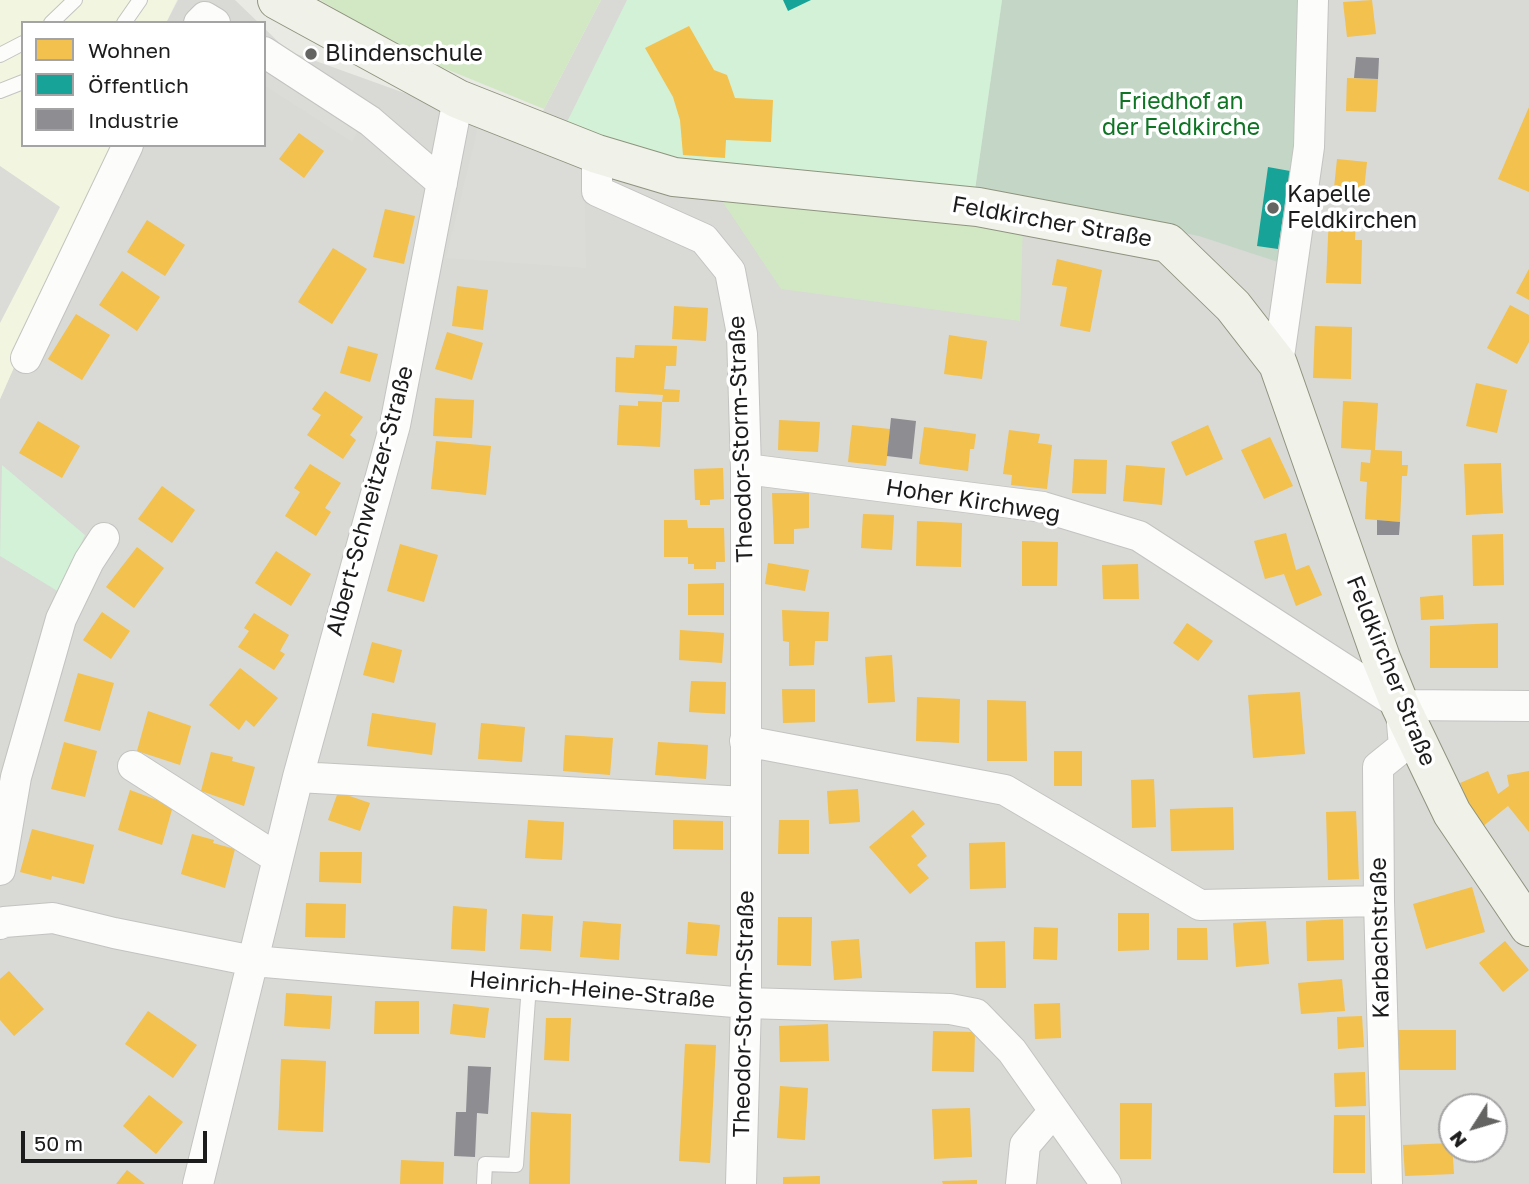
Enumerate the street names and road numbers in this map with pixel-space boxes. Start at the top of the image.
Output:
street label: Feldkircher Straße [950,191,1154,253]
street label: Theodor-Storm-Straße [723,315,759,563]
street label: Albert-Schweitzer-Straße [321,363,419,639]
street label: Hoher Kirchweg [884,474,1062,528]
street label: Feldkircher Straße [1340,572,1442,770]
street label: Karbachstraße [1365,857,1395,1019]
street label: Theodor-Storm-Straße [728,890,760,1138]
street label: Heinrich-Heine-Straße [468,965,716,1015]

